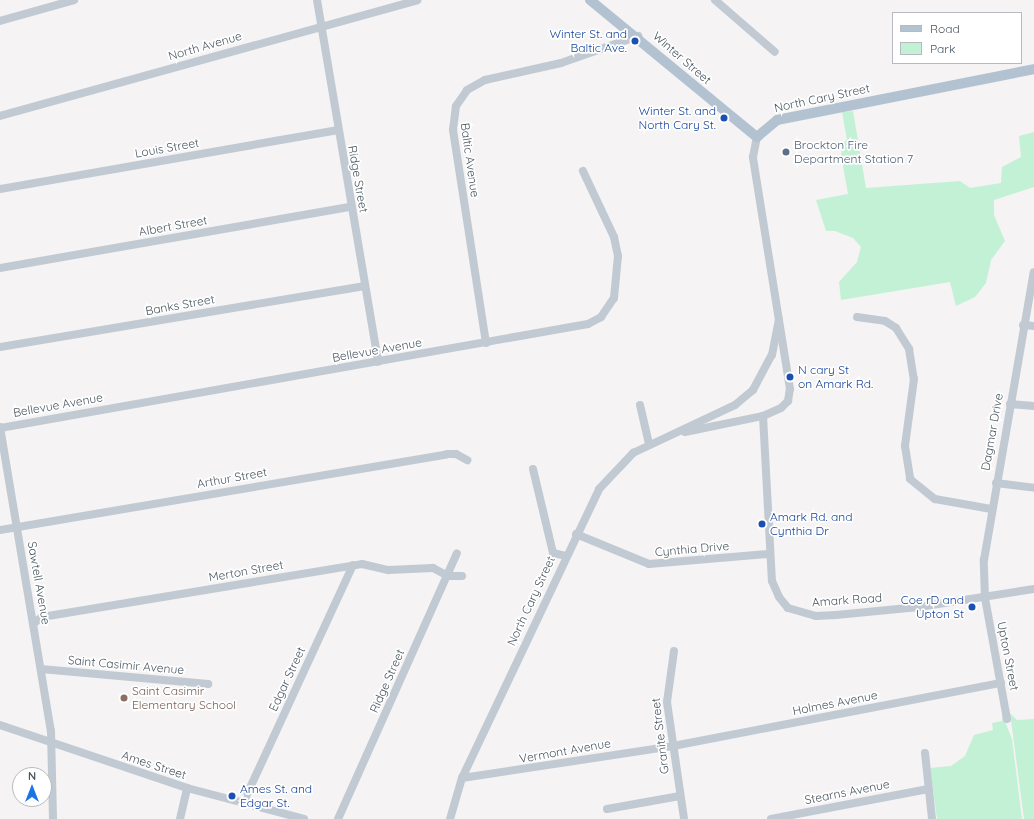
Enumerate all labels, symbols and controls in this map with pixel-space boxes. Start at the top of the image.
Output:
legend [892,12,1022,64]
text: Road [930,21,960,36]
place label: Winter St. and Baltic Ave. [549,27,627,55]
street label: North Avenue [167,29,243,63]
street label: Winter Street [650,29,714,87]
marker: Winter St. and Baltic Ave. [630,36,640,46]
text: Park [930,41,955,56]
street label: North Cary Street [773,81,871,115]
place label: Winter St. and North Cary St. [638,104,716,132]
marker: Winter St. and North Cary St. [719,113,729,123]
street label: Baltic Avenue [458,122,482,198]
street label: Louis Street [134,135,200,161]
place label: Brockton Fire Department Station 7 [794,138,913,166]
street label: Ridge Street [345,144,371,214]
marker: Brockton Fire Department Station 7 [781,147,791,157]
street label: Albert Street [138,213,208,239]
street label: Banks Street [144,292,216,318]
street label: Bellevue Avenue [331,335,423,365]
place label: N cary St on Amark Rd. [798,363,873,391]
marker: N cary St on Amark Rd. [785,372,795,382]
street label: Bellevue Avenue [12,390,104,420]
street label: Dagmar Drive [978,392,1006,472]
street label: Arthur Street [196,465,268,491]
place label: Amark Rd. and Cynthia Dr [770,510,852,538]
marker: Amark Rd. and Cynthia Dr [757,519,767,529]
street label: Cynthia Drive [654,539,730,559]
street label: Sawtell Avenue [25,540,53,626]
street label: North Cary Street [504,554,558,648]
street label: Merton Street [208,557,284,585]
street label: Amark Road [812,590,882,610]
place label: Coe rD and Upton St [901,593,964,621]
marker: Coe rD and Upton St [967,602,977,612]
street label: Upton Street [994,620,1022,692]
street label: Edgar Street [266,644,308,714]
street label: Ridge Street [367,647,407,715]
street label: Saint Casimir Avenue [67,653,185,677]
place label: Saint Casimir Elementary School [132,684,236,712]
street label: Holmes Avenue [791,688,879,718]
marker: Saint Casimir Elementary School [119,693,129,703]
street label: Granite Street [648,697,672,775]
street label: Vermont Avenue [518,736,612,766]
street label: Ames Street [120,748,188,782]
north arrow [12,767,52,807]
text: N [28,769,36,783]
street label: Stearns Avenue [803,777,891,807]
place label: Ames St. and Edgar St. [240,782,312,810]
marker: Ames St. and Edgar St. [227,791,237,801]

